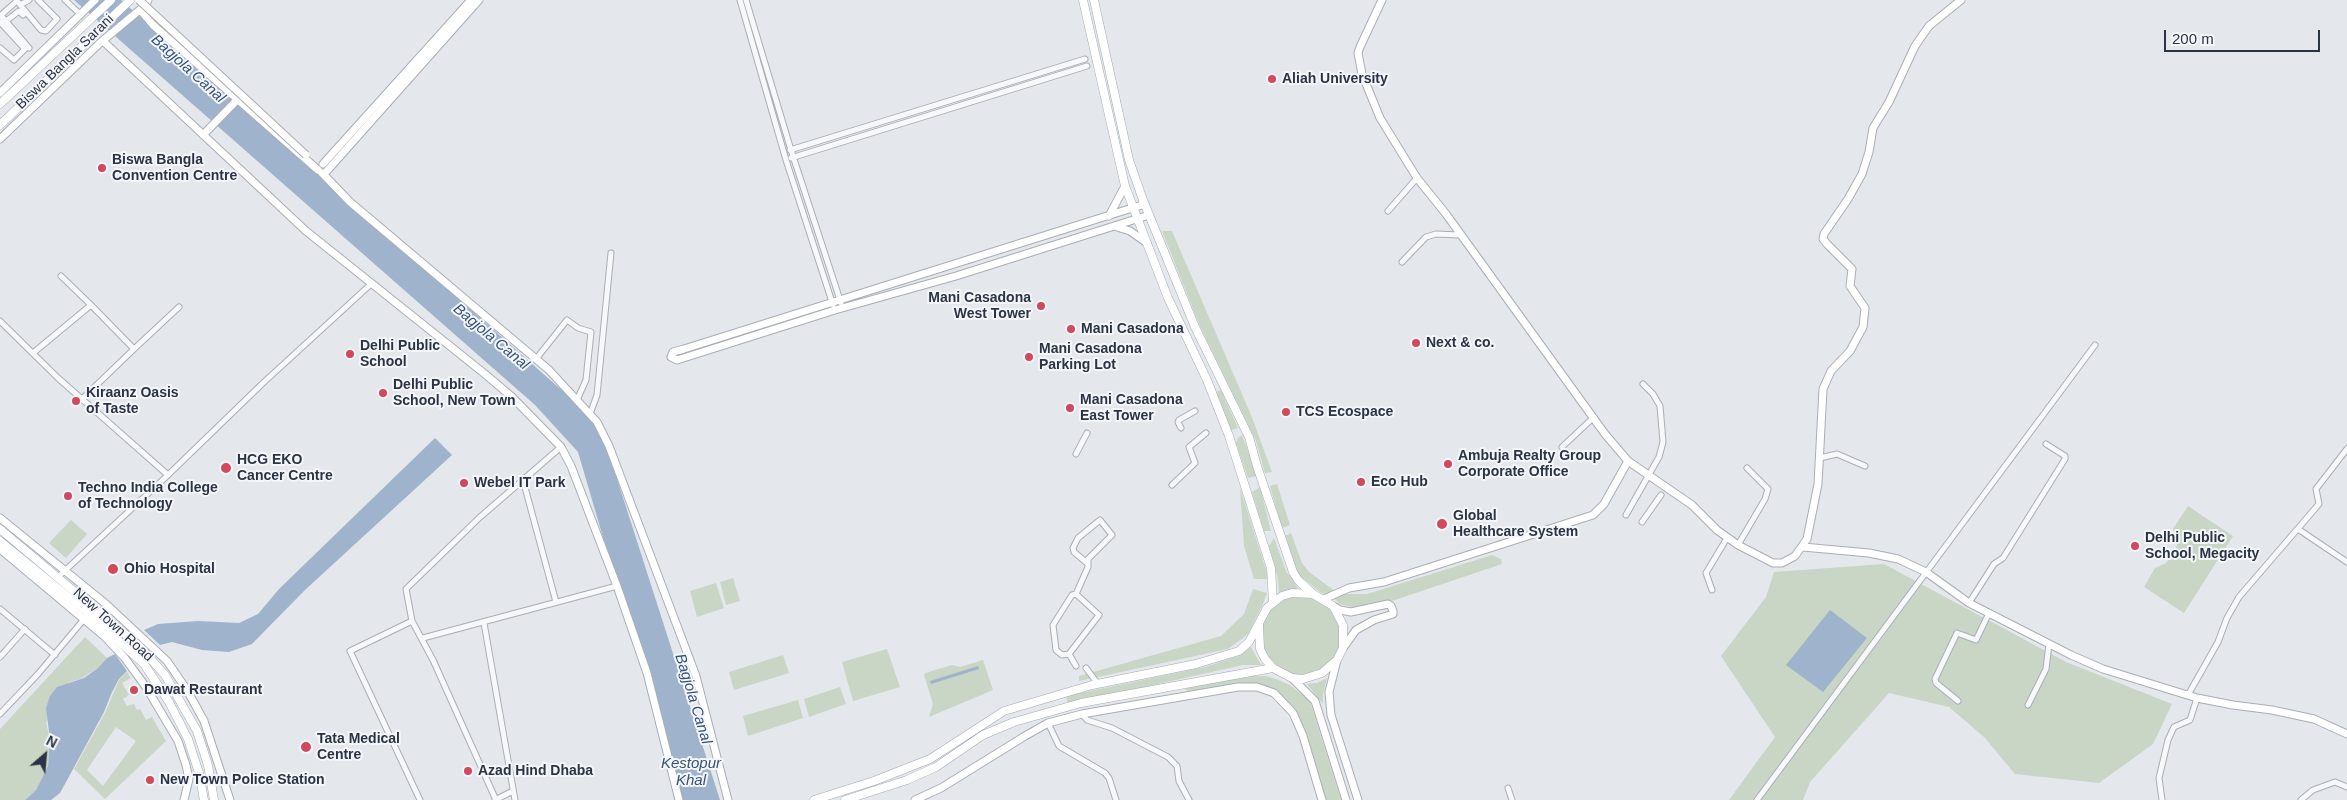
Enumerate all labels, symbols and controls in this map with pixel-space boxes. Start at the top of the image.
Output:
street label: Biswa Bangla Sarani [13,11,117,113]
scale bar [2167,20,2323,52]
text: 200 m [2172,30,2214,47]
water label: Bagjola Canal [147,31,229,107]
place label: Aliah University [1282,71,1388,87]
marker: Aliah University [1266,73,1278,85]
place label: Biswa Bangla Convention Centre [112,152,237,184]
marker: Biswa Bangla Convention Centre [96,162,108,174]
place label: Mani Casadona West Tower [928,290,1031,322]
water label: Bagjola Canal [449,300,533,374]
marker: Mani Casadona West Tower [1035,300,1047,312]
place label: Mani Casadona [1081,321,1184,337]
marker: Mani Casadona [1065,323,1077,335]
place label: Next & co. [1426,335,1494,351]
marker: Next & co. [1410,337,1422,349]
place label: Delhi Public School [360,338,440,371]
place label: Mani Casadona Parking Lot [1039,341,1142,374]
marker: Delhi Public School [344,348,356,360]
marker: Mani Casadona Parking Lot [1023,351,1035,363]
place label: Delhi Public School, New Town [393,377,516,410]
place label: Kiraanz Oasis of Taste [86,385,179,418]
marker: Delhi Public School, New Town [377,387,389,399]
place label: Mani Casadona East Tower [1080,392,1183,424]
marker: Kiraanz Oasis of Taste [70,395,82,407]
marker: Mani Casadona East Tower [1064,402,1076,414]
place label: TCS Ecospace [1296,404,1393,420]
marker: TCS Ecospace [1280,406,1292,418]
place label: Ambuja Realty Group Corporate Office [1458,448,1601,481]
place label: HCG EKO Cancer Centre [237,452,333,484]
marker: Ambuja Realty Group Corporate Office [1442,458,1454,470]
marker: HCG EKO Cancer Centre [219,461,233,475]
place label: Eco Hub [1371,474,1428,490]
place label: Webel IT Park [474,475,566,491]
marker: Eco Hub [1355,476,1367,488]
marker: Webel IT Park [458,477,470,489]
place label: Techno India College of Technology [78,480,218,512]
marker: Techno India College of Technology [62,490,74,502]
place label: Global Healthcare System [1453,508,1578,540]
marker: Global Healthcare System [1435,517,1449,531]
place label: Delhi Public School, Megacity [2145,530,2259,562]
marker: Delhi Public School, Megacity [2129,540,2141,552]
place label: Ohio Hospital [124,561,215,577]
marker: Ohio Hospital [106,562,120,576]
street label: New Town Road [70,585,156,665]
water label: Bagjola Canal [671,652,715,746]
place label: Dawat Restaurant [144,682,262,698]
marker: Dawat Restaurant [128,684,140,696]
north arrow [20,730,70,780]
place label: Tata Medical Centre [317,731,400,764]
text: N [44,732,60,751]
marker: Tata Medical Centre [299,740,313,754]
water label: Kestopur Khal [661,755,721,790]
place label: Azad Hind Dhaba [478,763,593,779]
marker: Azad Hind Dhaba [462,765,474,777]
place label: New Town Police Station [160,772,325,788]
marker: New Town Police Station [144,774,156,786]

